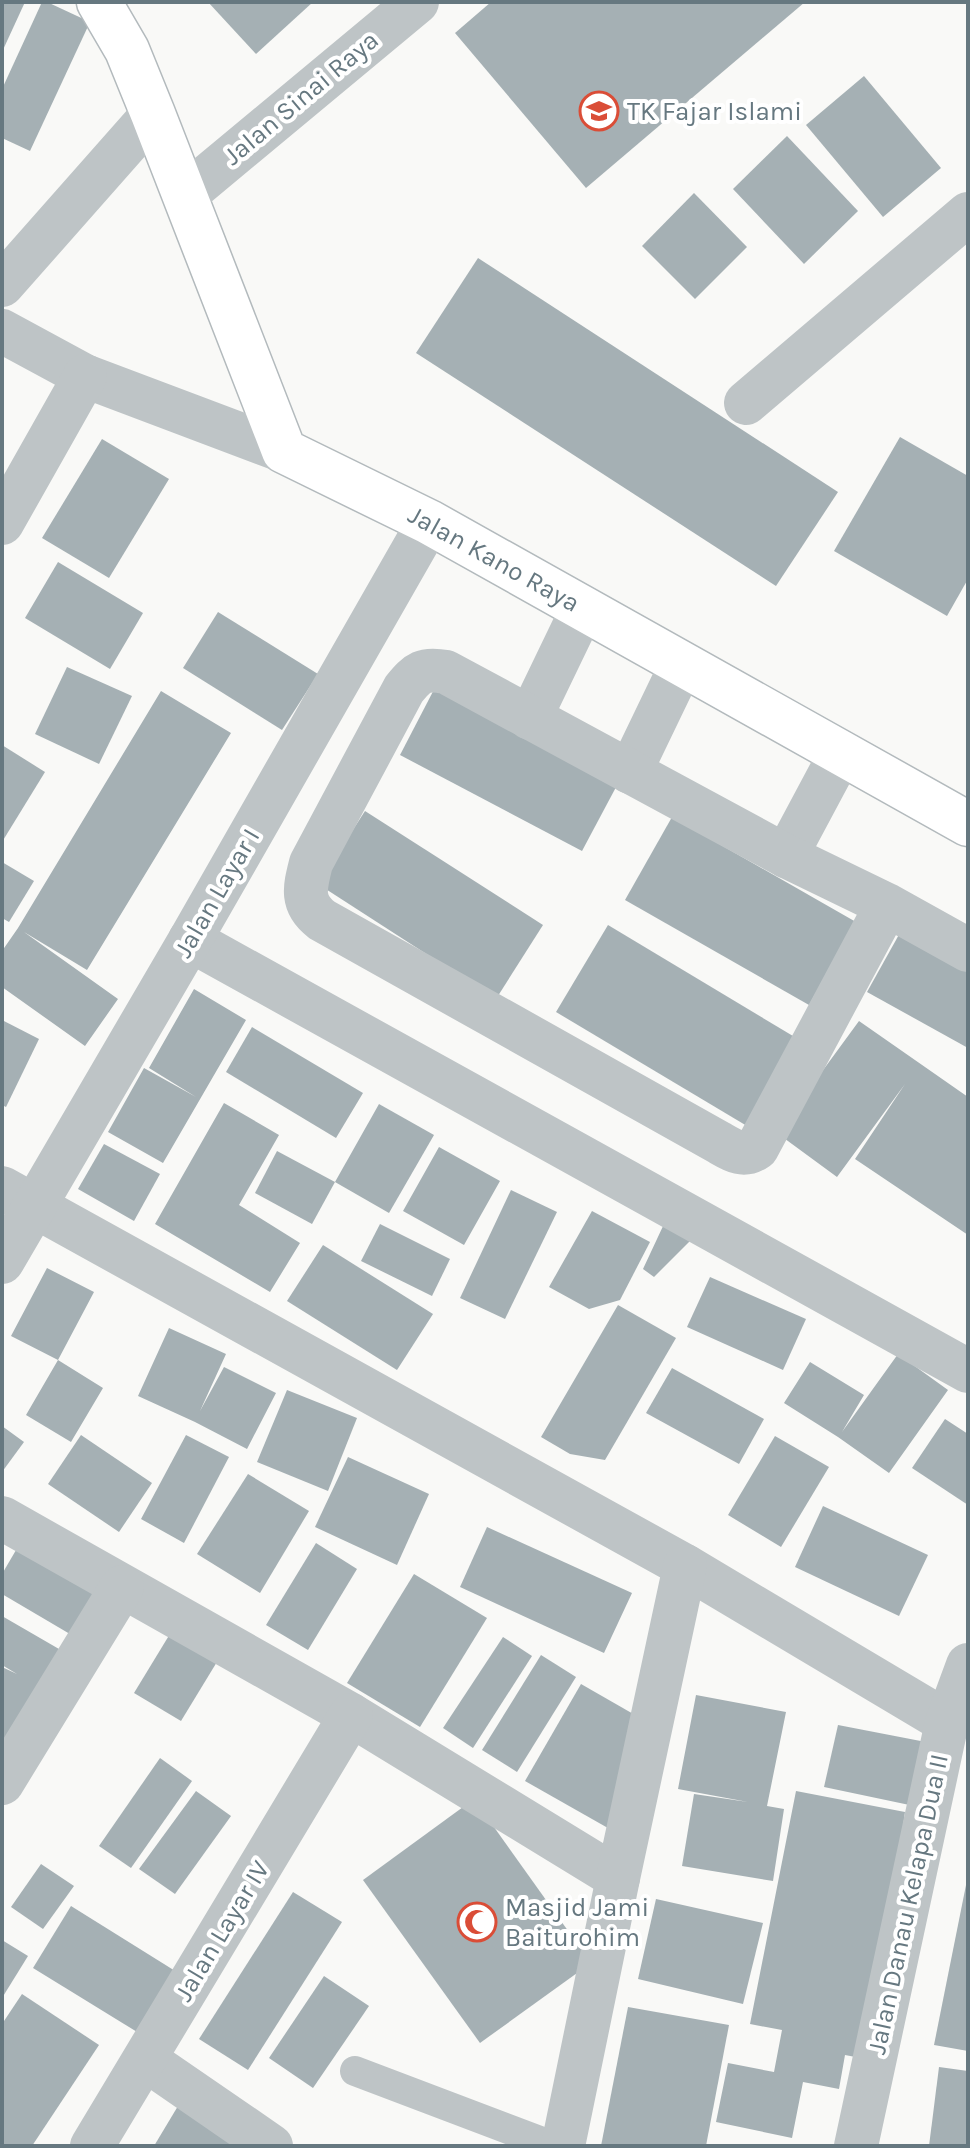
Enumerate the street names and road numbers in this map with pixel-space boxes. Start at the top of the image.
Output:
street label: Jalan Sinai Raya [217,24,385,172]
street label: Jalan Kano Raya [403,499,585,619]
street label: Jalan Layar I [168,823,266,963]
street label: Jalan Danau Kelapa Dua II [861,1751,955,2057]
street label: Jalan Layar IV [168,1855,276,2007]

